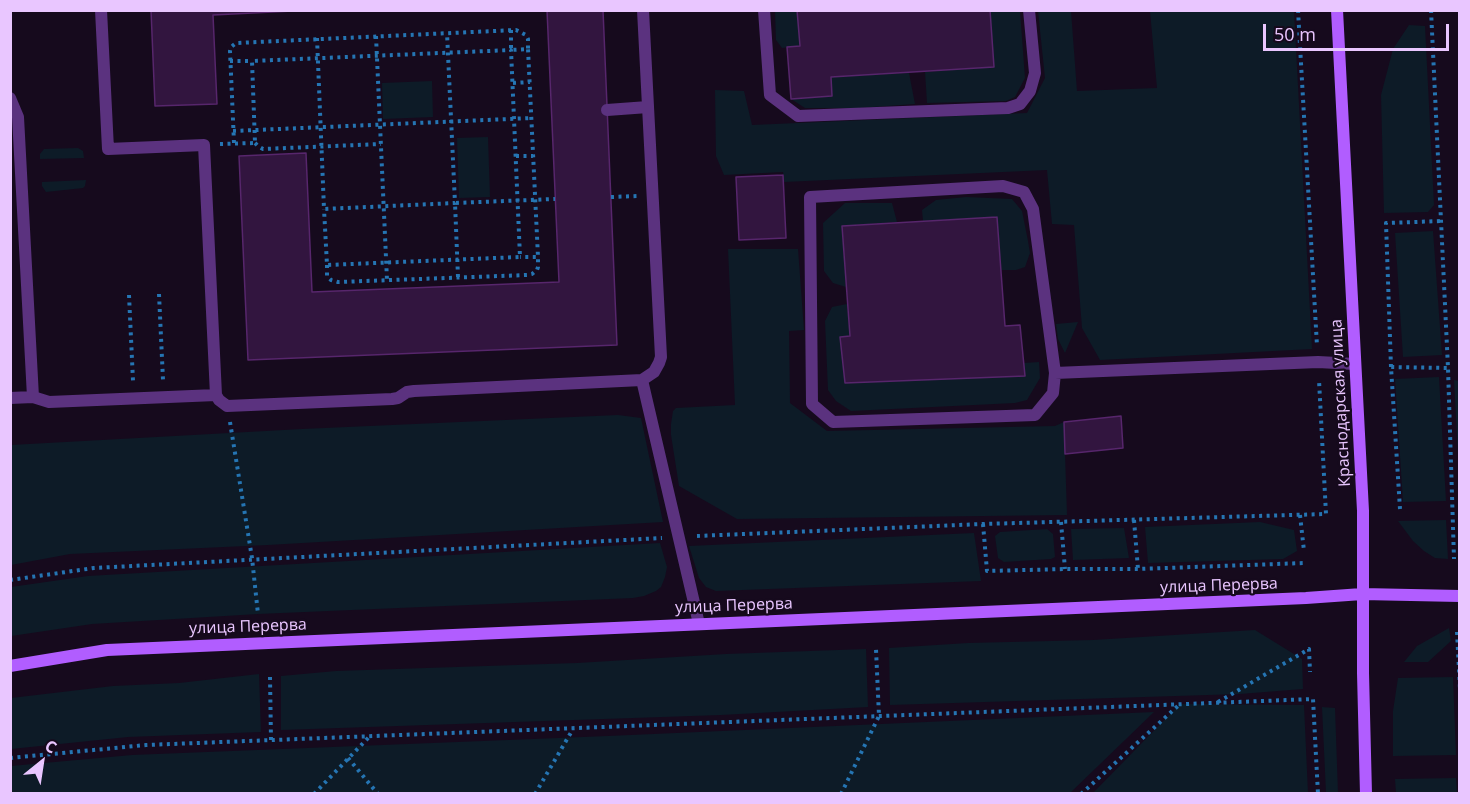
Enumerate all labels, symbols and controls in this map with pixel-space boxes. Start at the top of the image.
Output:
scale bar [1266,12,1452,50]
text: 50 m [1274,22,1316,46]
street label: Краснодарская улица [1327,319,1355,487]
street label: улица Перерва [1160,574,1278,598]
street label: улица Перерва [675,594,793,618]
street label: улица Перерва [189,615,307,639]
north arrow [12,732,72,792]
text: С [41,734,61,758]

